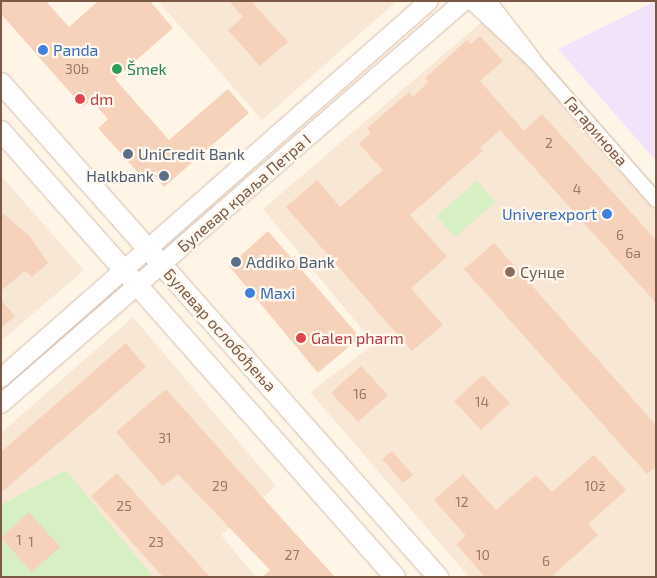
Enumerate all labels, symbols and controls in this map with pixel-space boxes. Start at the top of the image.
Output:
place label: Panda [53,40,98,60]
marker: Panda [37,44,49,56]
place label: Šmek [127,59,167,79]
house number: 30b [65,61,89,77]
marker: Šmek [111,63,123,75]
place label: dm [90,89,113,109]
street label: Гагаринова [560,92,632,170]
marker: dm [74,93,86,105]
street label: Булевар краља Петра I [173,130,315,256]
house number: 2 [545,135,553,151]
place label: UniCredit Bank [138,144,245,164]
marker: UniCredit Bank [122,148,134,160]
place label: Halkbank [86,166,154,186]
marker: Halkbank [158,170,170,182]
house number: 4 [573,181,581,197]
place label: Univerexport [502,204,597,224]
marker: Univerexport [601,208,613,220]
house number: 6 [616,227,624,243]
house number: 6a [625,245,641,261]
place label: Addiko Bank [246,252,335,272]
marker: Addiko Bank [230,256,242,268]
place label: Сунце [520,262,565,282]
street label: Булевар ослобођења [160,265,280,395]
marker: Сунце [504,266,516,278]
place label: Maxi [260,283,295,303]
marker: Maxi [244,287,256,299]
place label: Galen pharm [311,328,404,348]
marker: Galen pharm [295,332,307,344]
house number: 16 [353,386,367,402]
house number: 14 [475,394,489,410]
house number: 31 [158,430,172,446]
house number: 29 [212,478,228,494]
house number: 10ž [584,478,606,494]
house number: 12 [455,494,469,510]
house number: 25 [116,498,132,514]
house number: 1 [16,532,22,548]
house number: 1 [28,534,34,550]
house number: 23 [148,534,164,550]
house number: 27 [284,547,300,563]
house number: 10 [476,547,490,563]
house number: 6 [542,553,550,569]

